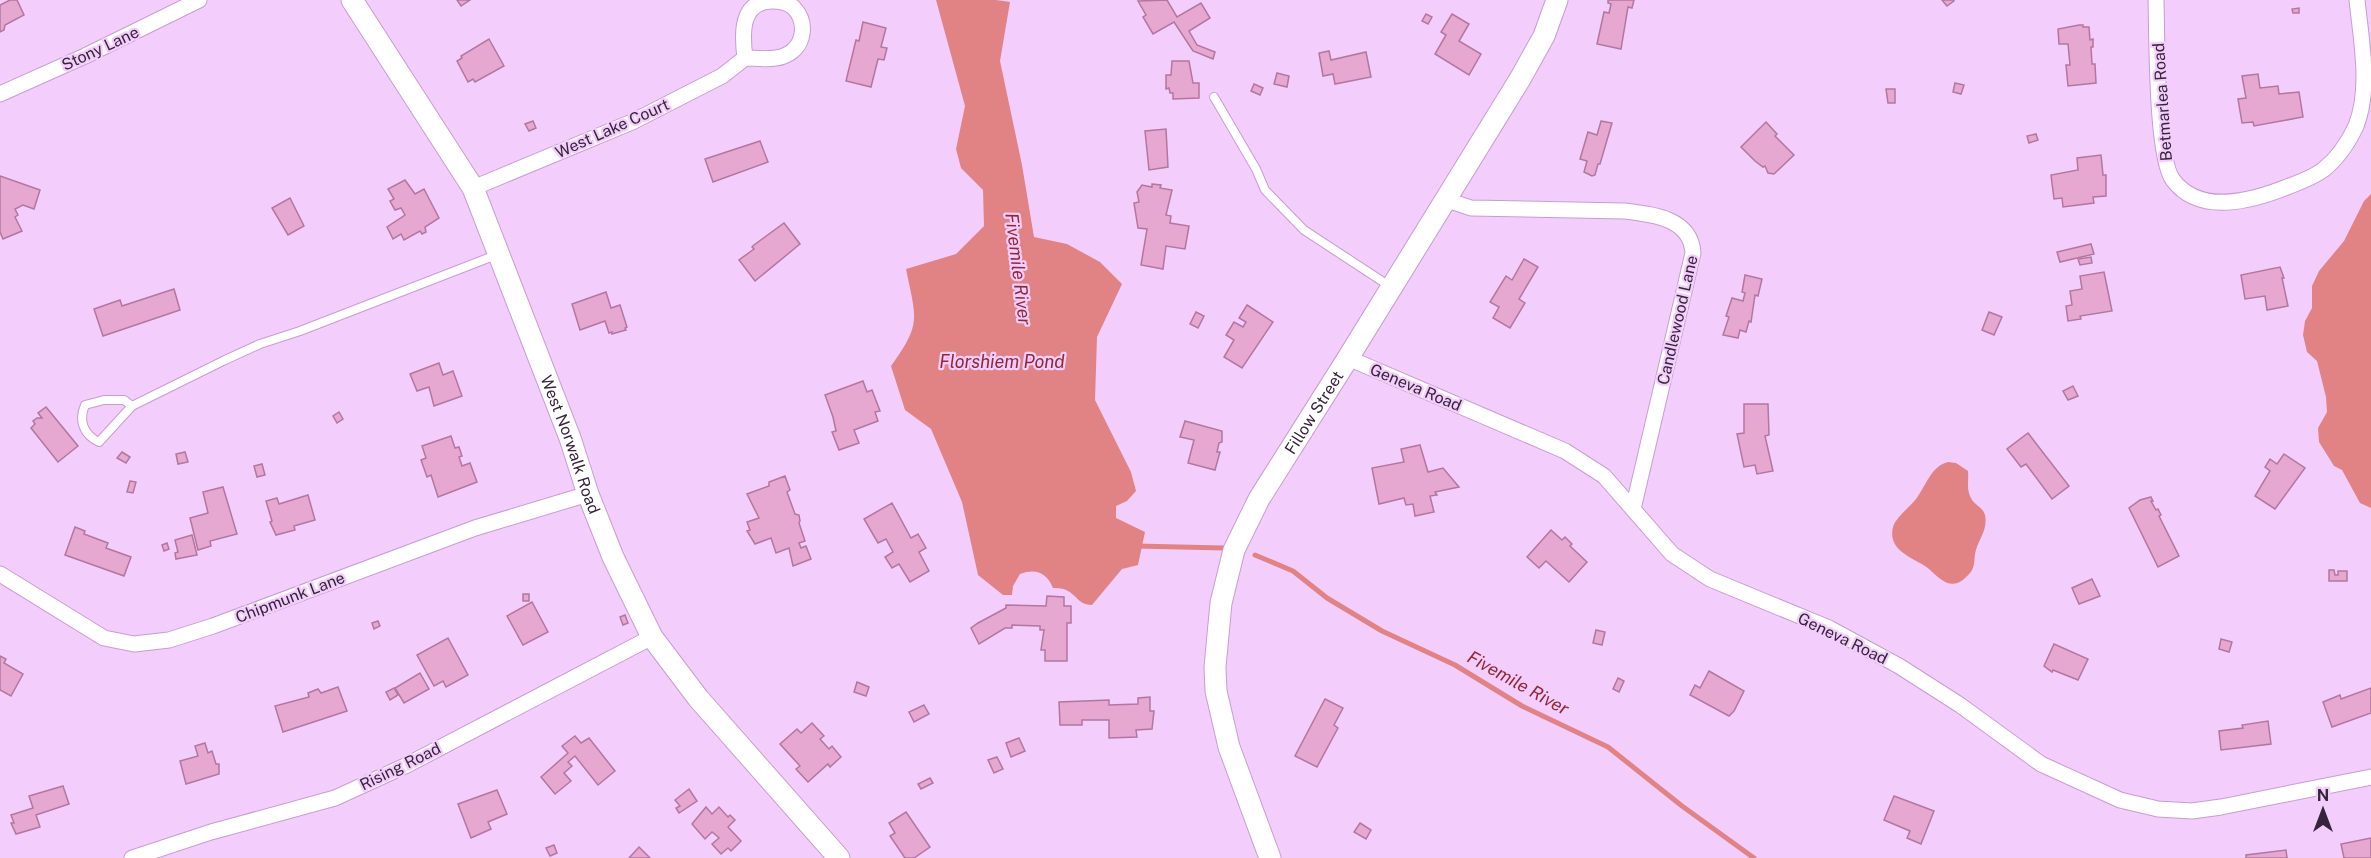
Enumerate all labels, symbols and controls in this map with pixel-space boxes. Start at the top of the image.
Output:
street label: Stony Lane [59,22,142,75]
street label: Betmarlea Road [2149,42,2176,162]
street label: West Lake Court [552,95,672,162]
water label: Fivemile River [1001,212,1036,326]
street label: Candlewood Lane [1653,254,1702,387]
water label: Florshiem Pond [939,351,1065,372]
street label: Geneva Road [1367,360,1464,415]
street label: Fillow Street [1281,367,1347,458]
street label: West Norwalk Road [537,373,604,517]
street label: Chipmunk Lane [233,568,347,627]
street label: Geneva Road [1795,609,1891,668]
water label: Fivemile River [1464,646,1573,719]
street label: Rising Road [357,739,444,794]
north arrow [2293,780,2353,840]
text: N [2317,786,2329,805]

